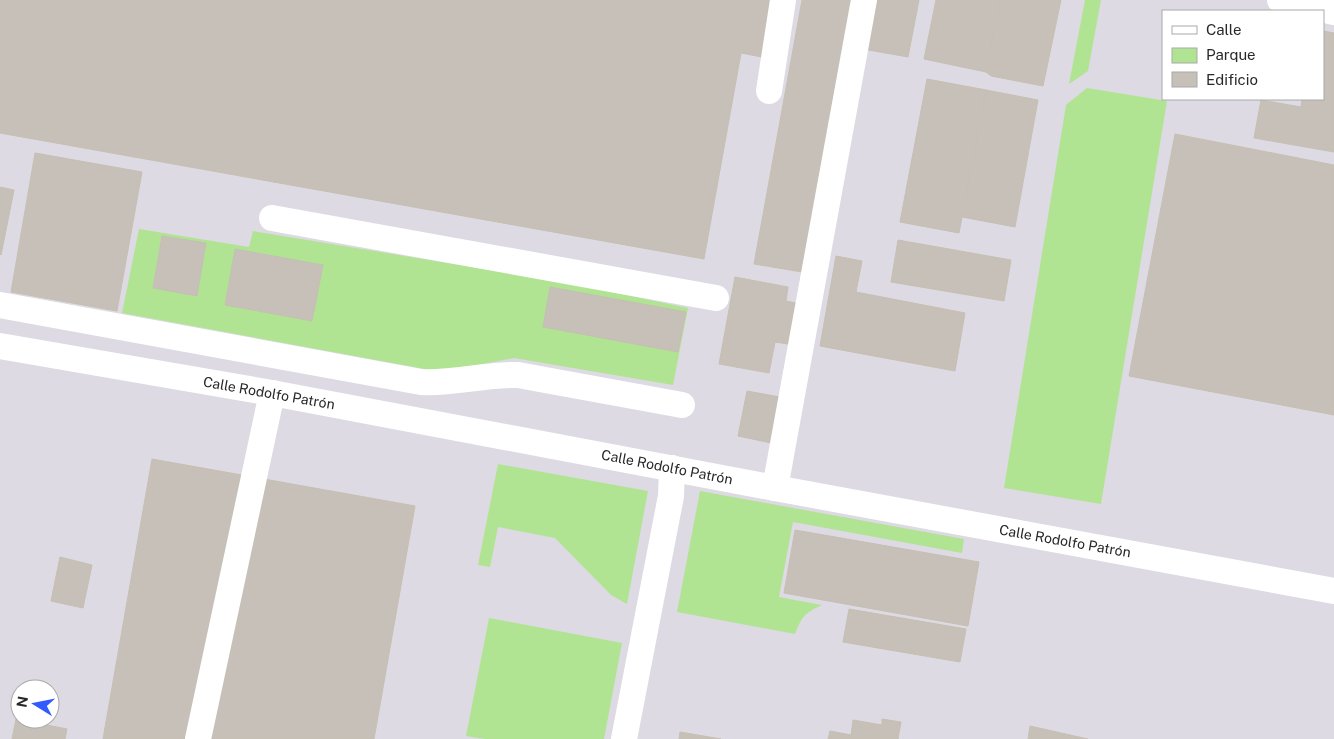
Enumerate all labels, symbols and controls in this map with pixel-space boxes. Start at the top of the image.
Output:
legend [1162,10,1324,100]
text: Calle [1206,21,1242,38]
text: Parque [1206,46,1256,63]
text: Edificio [1206,71,1258,88]
street label: Calle Rodolfo Patrón [202,374,336,412]
street label: Calle Rodolfo Patrón [600,446,734,488]
street label: Calle Rodolfo Patrón [998,522,1132,560]
north arrow [10,679,60,729]
text: N [13,695,31,709]

